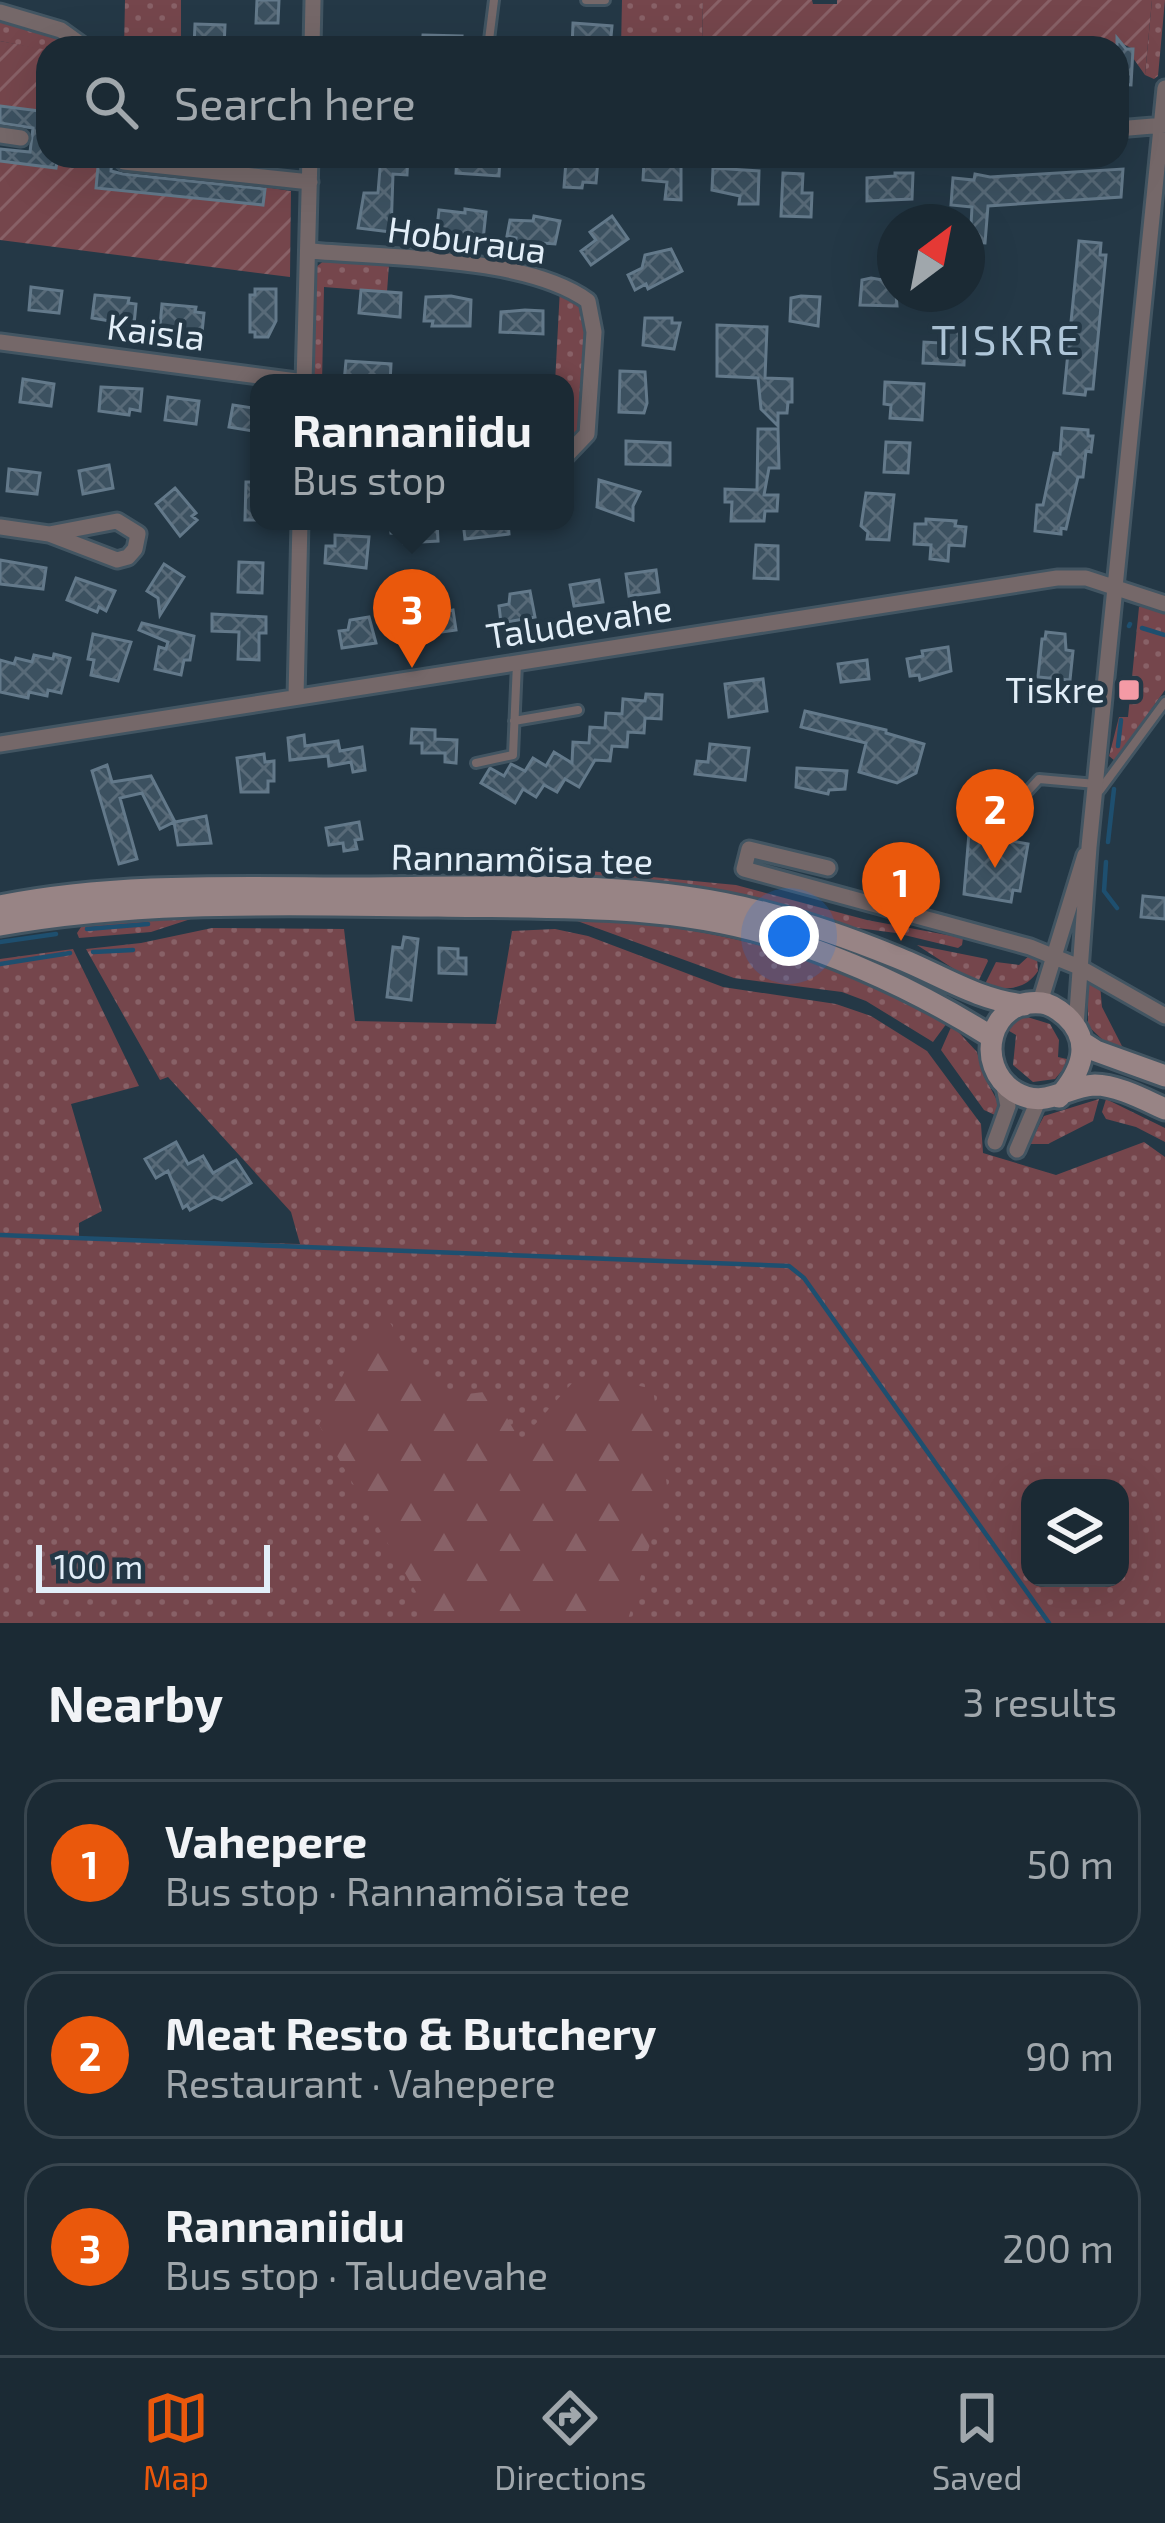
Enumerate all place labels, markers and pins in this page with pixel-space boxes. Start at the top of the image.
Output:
pin: 3 [373,569,451,668]
place label: Tiskre [1005,667,1105,710]
marker: Tiskre [1116,677,1142,703]
pin: 2 [956,769,1034,868]
pin: 1 [862,842,940,941]

